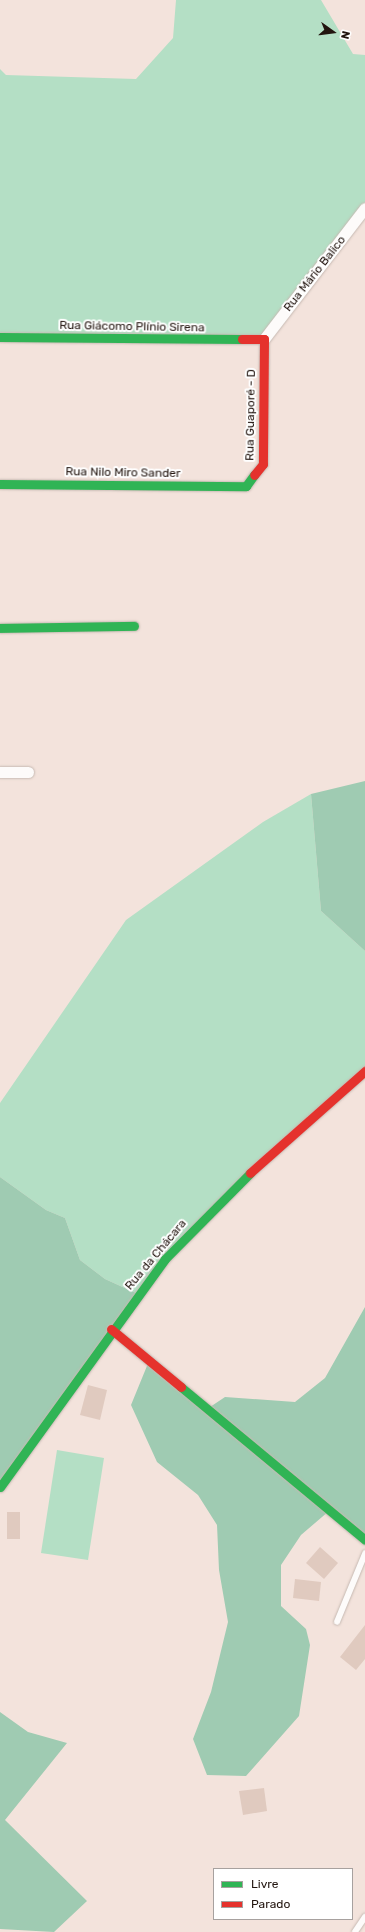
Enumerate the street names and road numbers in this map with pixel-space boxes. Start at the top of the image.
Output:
street label: Rua Mário Balico [281,233,349,315]
street label: Rua Giácomo Plínio Sirena [59,319,205,335]
street label: Rua Guaporé - D [243,369,259,461]
street label: Rua Nilo Miro Sander [65,465,181,481]
street label: Rua da Chácara [122,1217,190,1293]

